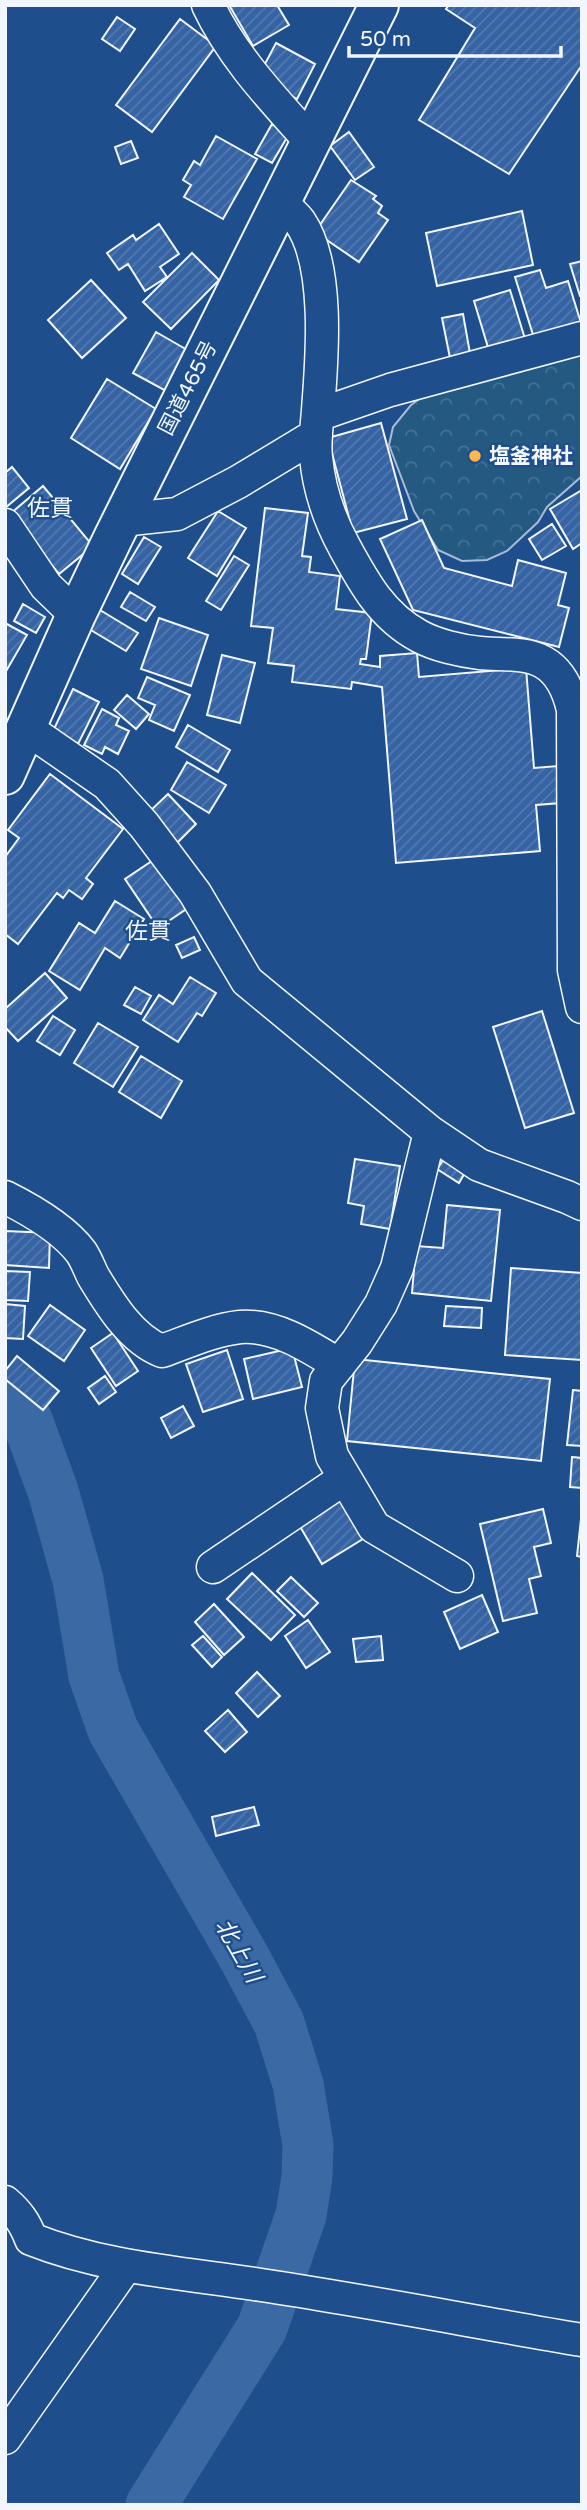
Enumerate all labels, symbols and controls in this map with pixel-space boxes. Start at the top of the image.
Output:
scale bar [349,14,561,58]
text: 50 m [360,27,411,52]
street label: 国道465号 [154,337,222,439]
place label: 塩釜神社 [489,444,573,469]
marker: 塩釜神社 [467,448,483,464]
district label: 佐貫 [27,495,73,523]
district label: 佐貫 [125,918,171,946]
water label: 北上川 [209,1914,269,1990]

